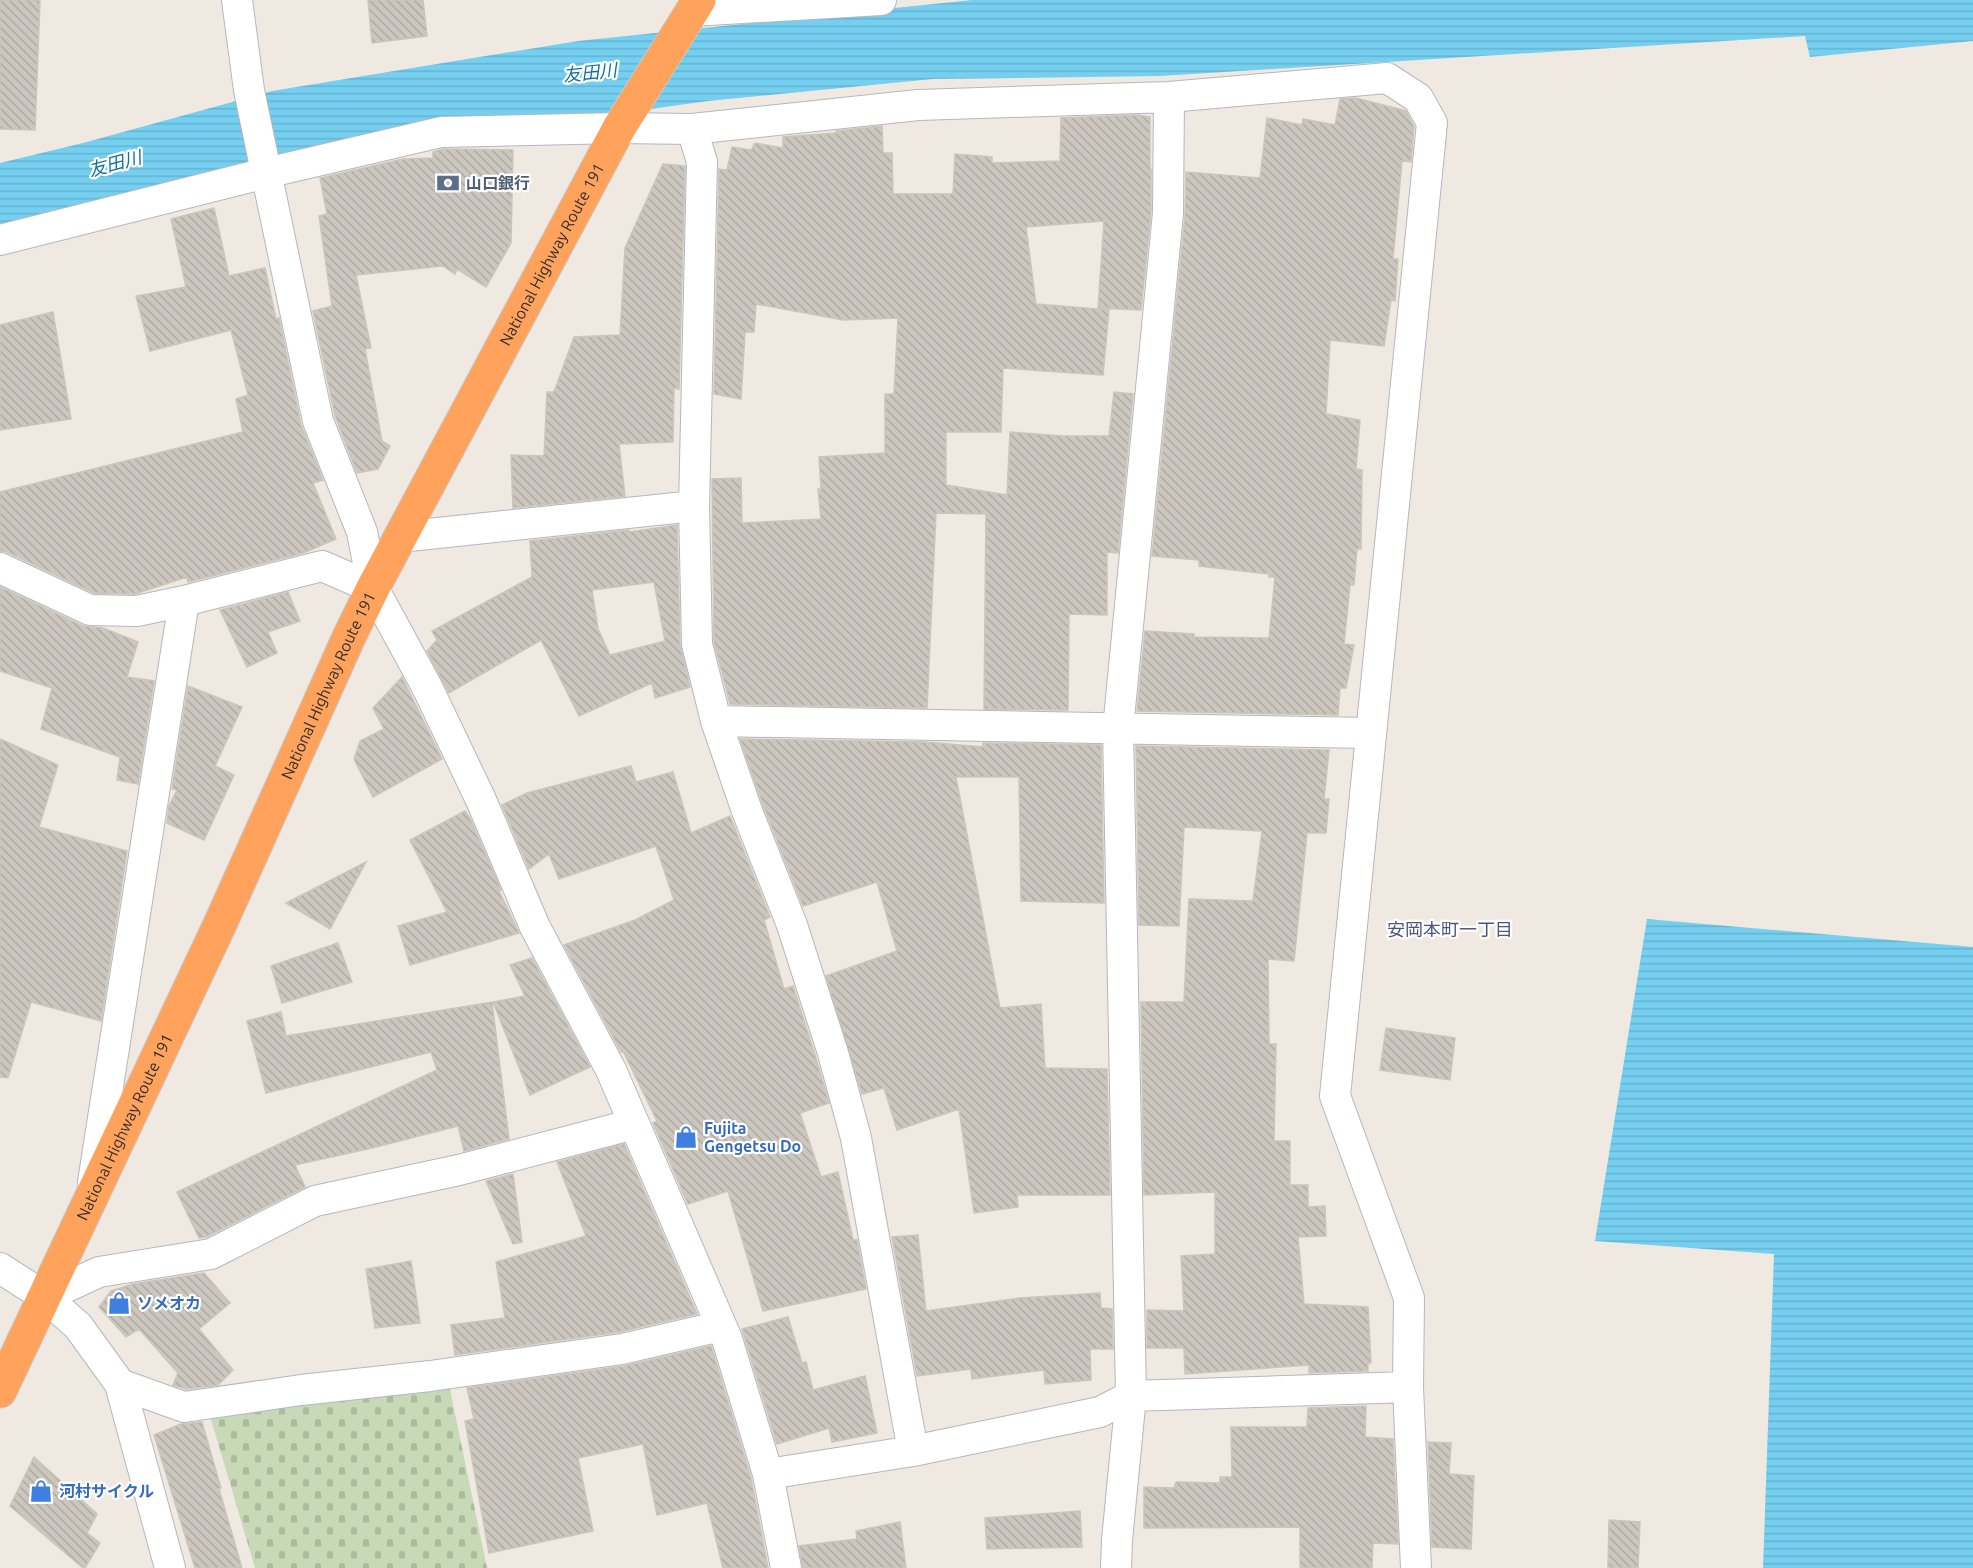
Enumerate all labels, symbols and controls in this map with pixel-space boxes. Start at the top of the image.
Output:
water label: 友田川 [562,59,620,85]
water label: 友田川 [86,146,145,180]
street label: National Highway Route 191 [495,160,608,348]
bank icon: 山口銀行 [435,170,461,196]
place label: 山口銀行 [466,174,530,192]
street label: National Highway Route 191 [277,589,379,782]
district label: 安岡本町一丁目 [1387,919,1513,939]
street label: National Highway Route 191 [73,1031,176,1223]
place label: Fujita Gengetsu Do [704,1119,801,1155]
shop icon: Fujita Gengetsu Do [673,1124,699,1150]
shop icon: ソメオカ [106,1290,132,1316]
place label: ソメオカ [137,1294,201,1312]
shop icon: 河村サイクル [28,1478,54,1504]
place label: 河村サイクル [59,1482,154,1500]

